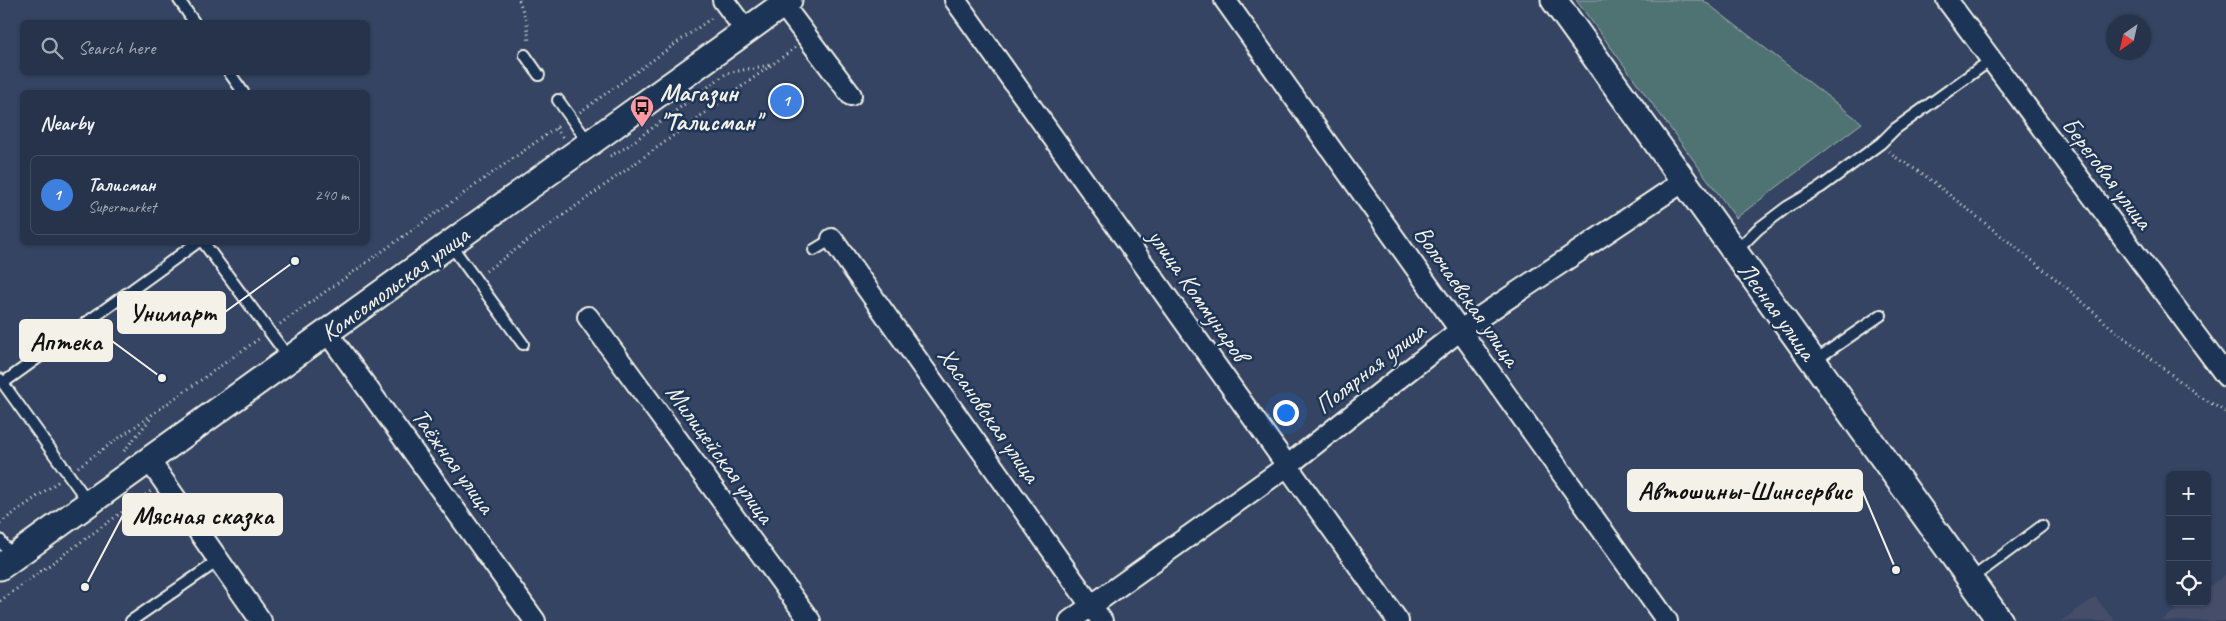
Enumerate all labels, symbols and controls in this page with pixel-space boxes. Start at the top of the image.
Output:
north arrow [2106,15,2151,60]
search box [20,20,370,75]
icon: search [38,34,66,62]
text: Search here [78,36,155,60]
place label: Магазин "Талисман" [660,77,766,138]
pin: 1 [770,82,802,120]
bus stop icon: Магазин "Талисман" [629,94,655,128]
text: Nearby [40,110,93,136]
street label: Береговая улица [2054,110,2161,237]
text: Талисман [88,173,156,197]
text: 1 [53,185,61,205]
text: 240 m [315,185,349,205]
text: Supermarket [88,197,156,217]
street label: Комсомольская улица [314,218,477,349]
street label: Волочаевская улица [1407,219,1529,375]
street label: улица Коммунаров [1139,221,1259,373]
street label: Лесная улица [1730,255,1825,369]
callout: Унимарт [118,292,225,333]
text: Унимарт [128,296,218,329]
street label: Полярная улица [1308,313,1433,421]
callout: Аптека [20,320,112,361]
text: Аптека [30,325,104,358]
street label: Хасановская улица [930,341,1049,491]
street label: Милицейская улица [659,378,783,532]
your location [1273,400,1299,426]
street label: Таёжная улица [404,402,503,522]
callout: Автошины-Шинсервис [1628,470,1862,511]
map controls [2166,471,2211,606]
button: + [2166,471,2211,516]
text: Автошины-Шинсервис [1638,474,1853,507]
callout: Мясная сказка [123,494,282,535]
text: Мясная сказка [132,499,275,532]
button: − [2166,516,2211,561]
button: locate [2166,561,2211,606]

